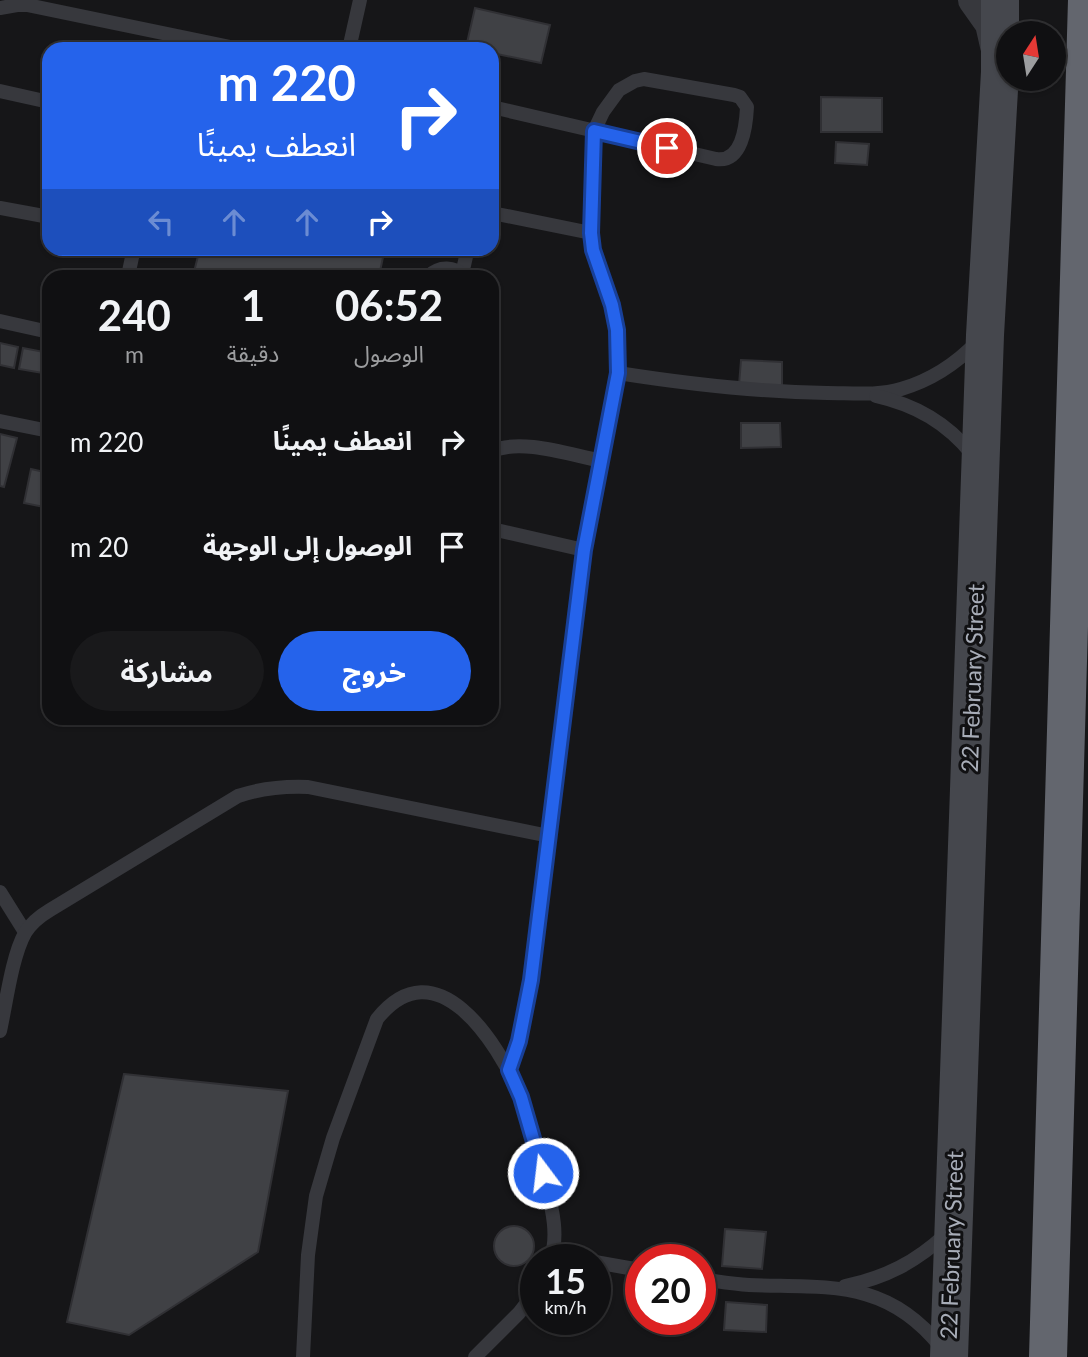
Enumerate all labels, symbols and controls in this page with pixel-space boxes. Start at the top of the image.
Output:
north arrow [996,21,1066,91]
map controls [996,21,1066,91]
text: 220 m [218,53,356,111]
icon: right [380,70,471,161]
pin [637,118,697,178]
text: انعطف يمينًا [197,124,356,163]
icon: arrive [648,129,686,167]
icon: left [142,203,180,241]
icon: ahead [215,203,253,241]
icon: ahead [288,203,326,241]
icon: right [361,203,399,241]
text: 1 [241,280,265,330]
text: 06:52 [335,280,443,330]
text: 240 [98,290,171,340]
text: دقيقة [227,339,279,367]
text: الوصول [354,339,424,367]
text: m [125,340,144,368]
icon: right [433,423,471,461]
text: انعطف يمينًا [273,424,412,456]
text: 220 m [70,426,143,458]
icon: arrive [433,528,471,566]
text: الوصول إلى الوجهة [203,529,412,561]
text: 20 m [70,531,128,563]
street label: 22 February Street [955,583,989,773]
button: مشاركة [70,631,264,711]
button: خروج [278,631,471,711]
position arrow [506,1136,580,1210]
street label: 22 February Street [934,1150,968,1340]
speed limit sign: 20 [625,1244,716,1335]
text: 15 [545,1259,586,1301]
text: km/h [544,1296,587,1318]

